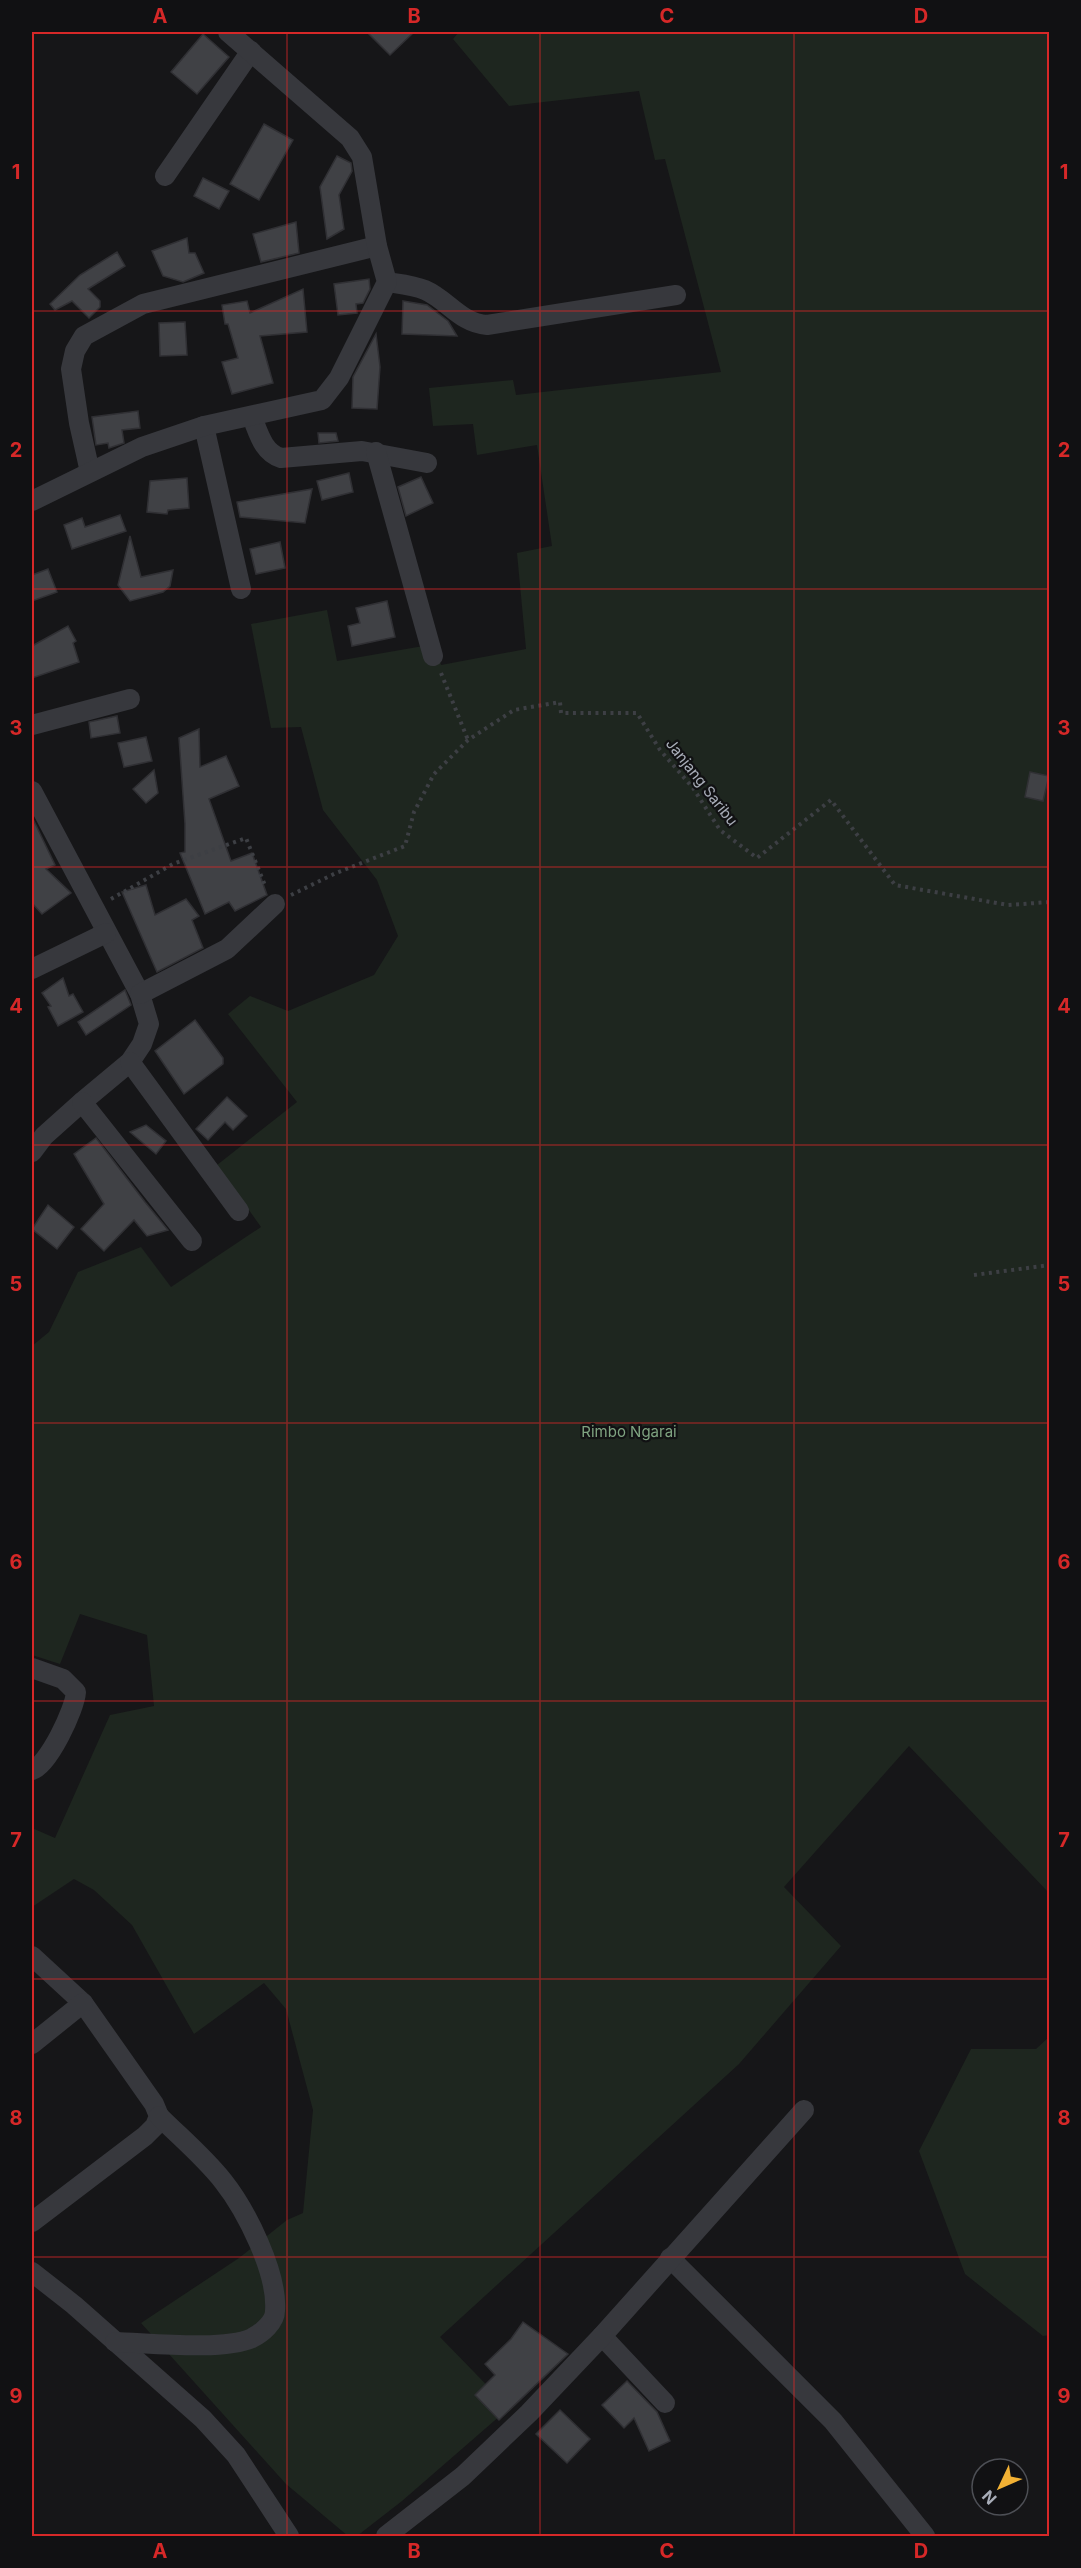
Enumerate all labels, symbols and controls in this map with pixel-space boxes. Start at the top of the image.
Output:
text: A [153,4,168,28]
text: B [407,4,421,28]
text: C [660,4,674,28]
text: D [914,4,928,28]
text: 1 [12,160,20,184]
text: 1 [1060,160,1068,184]
text: 2 [10,438,22,462]
text: 2 [1058,438,1070,462]
text: 3 [10,716,22,740]
text: 3 [1058,716,1070,740]
street label: Janjang Saribu [662,734,742,830]
text: 4 [9,994,23,1018]
text: 4 [1057,994,1071,1018]
text: 5 [10,1272,22,1296]
text: 5 [1058,1272,1070,1296]
park label: Rimbo Ngarai [581,1422,677,1441]
text: 6 [10,1550,23,1574]
text: 6 [1058,1550,1071,1574]
text: 7 [10,1828,22,1852]
text: 7 [1058,1828,1070,1852]
text: 8 [9,2106,23,2130]
text: 8 [1057,2106,1071,2130]
text: 9 [10,2384,23,2408]
text: 9 [1058,2384,1071,2408]
north arrow [970,2457,1030,2517]
text: N [978,2486,1001,2509]
text: A [153,2539,168,2563]
text: B [407,2539,421,2563]
text: C [660,2539,674,2563]
text: D [914,2539,928,2563]

